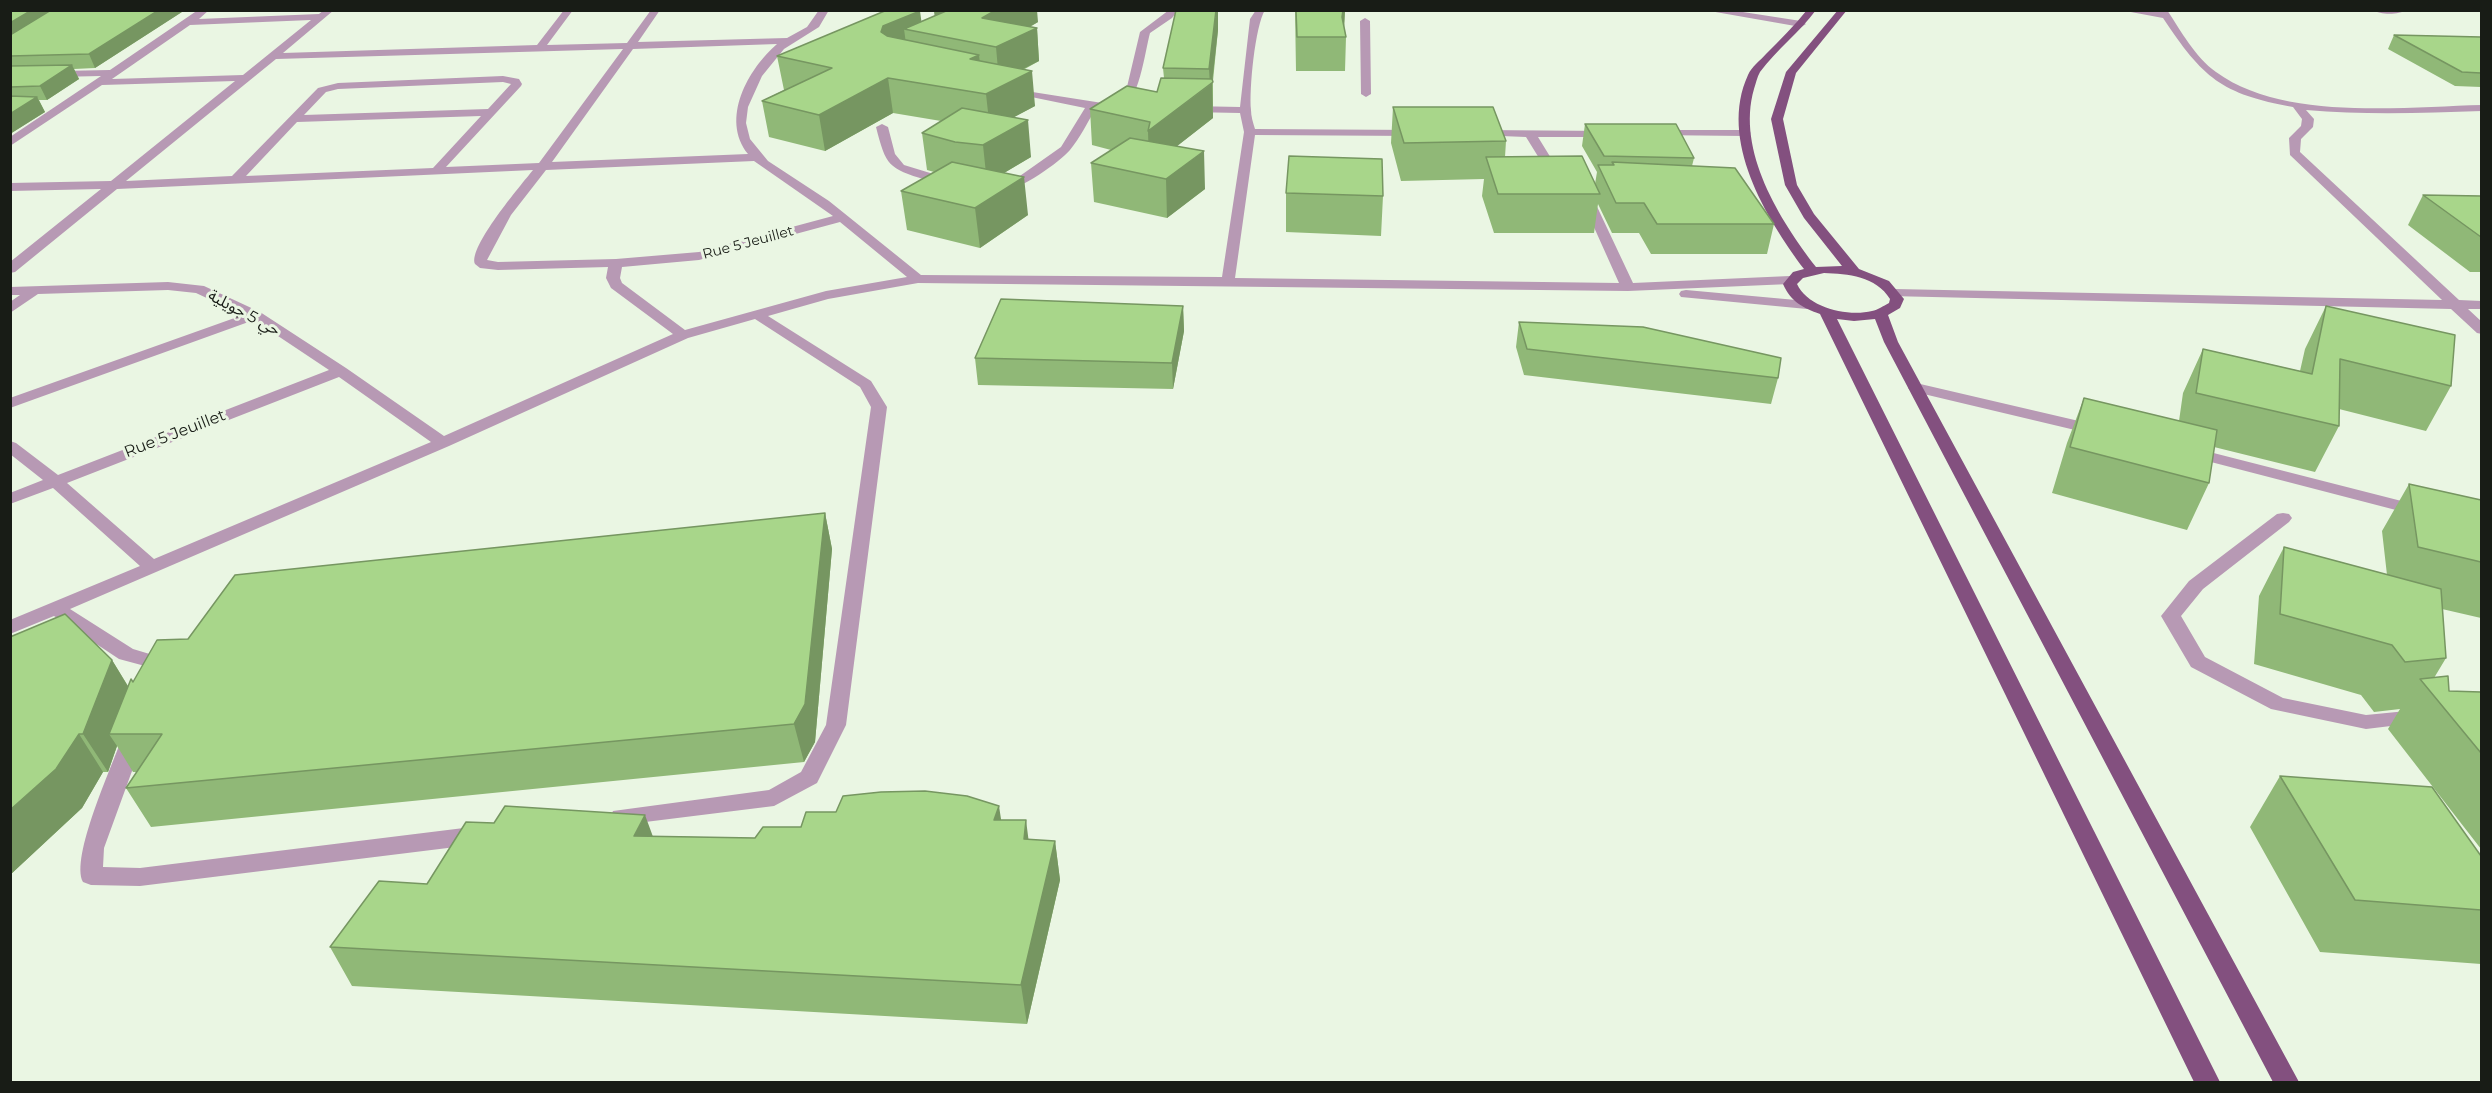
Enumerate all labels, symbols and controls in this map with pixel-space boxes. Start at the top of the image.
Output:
street label: Rue 5 Jeuillet [701,223,795,263]
street label: حي 5 جويلية [205,286,283,340]
street label: Rue 5 Jeuillet [122,406,228,462]

